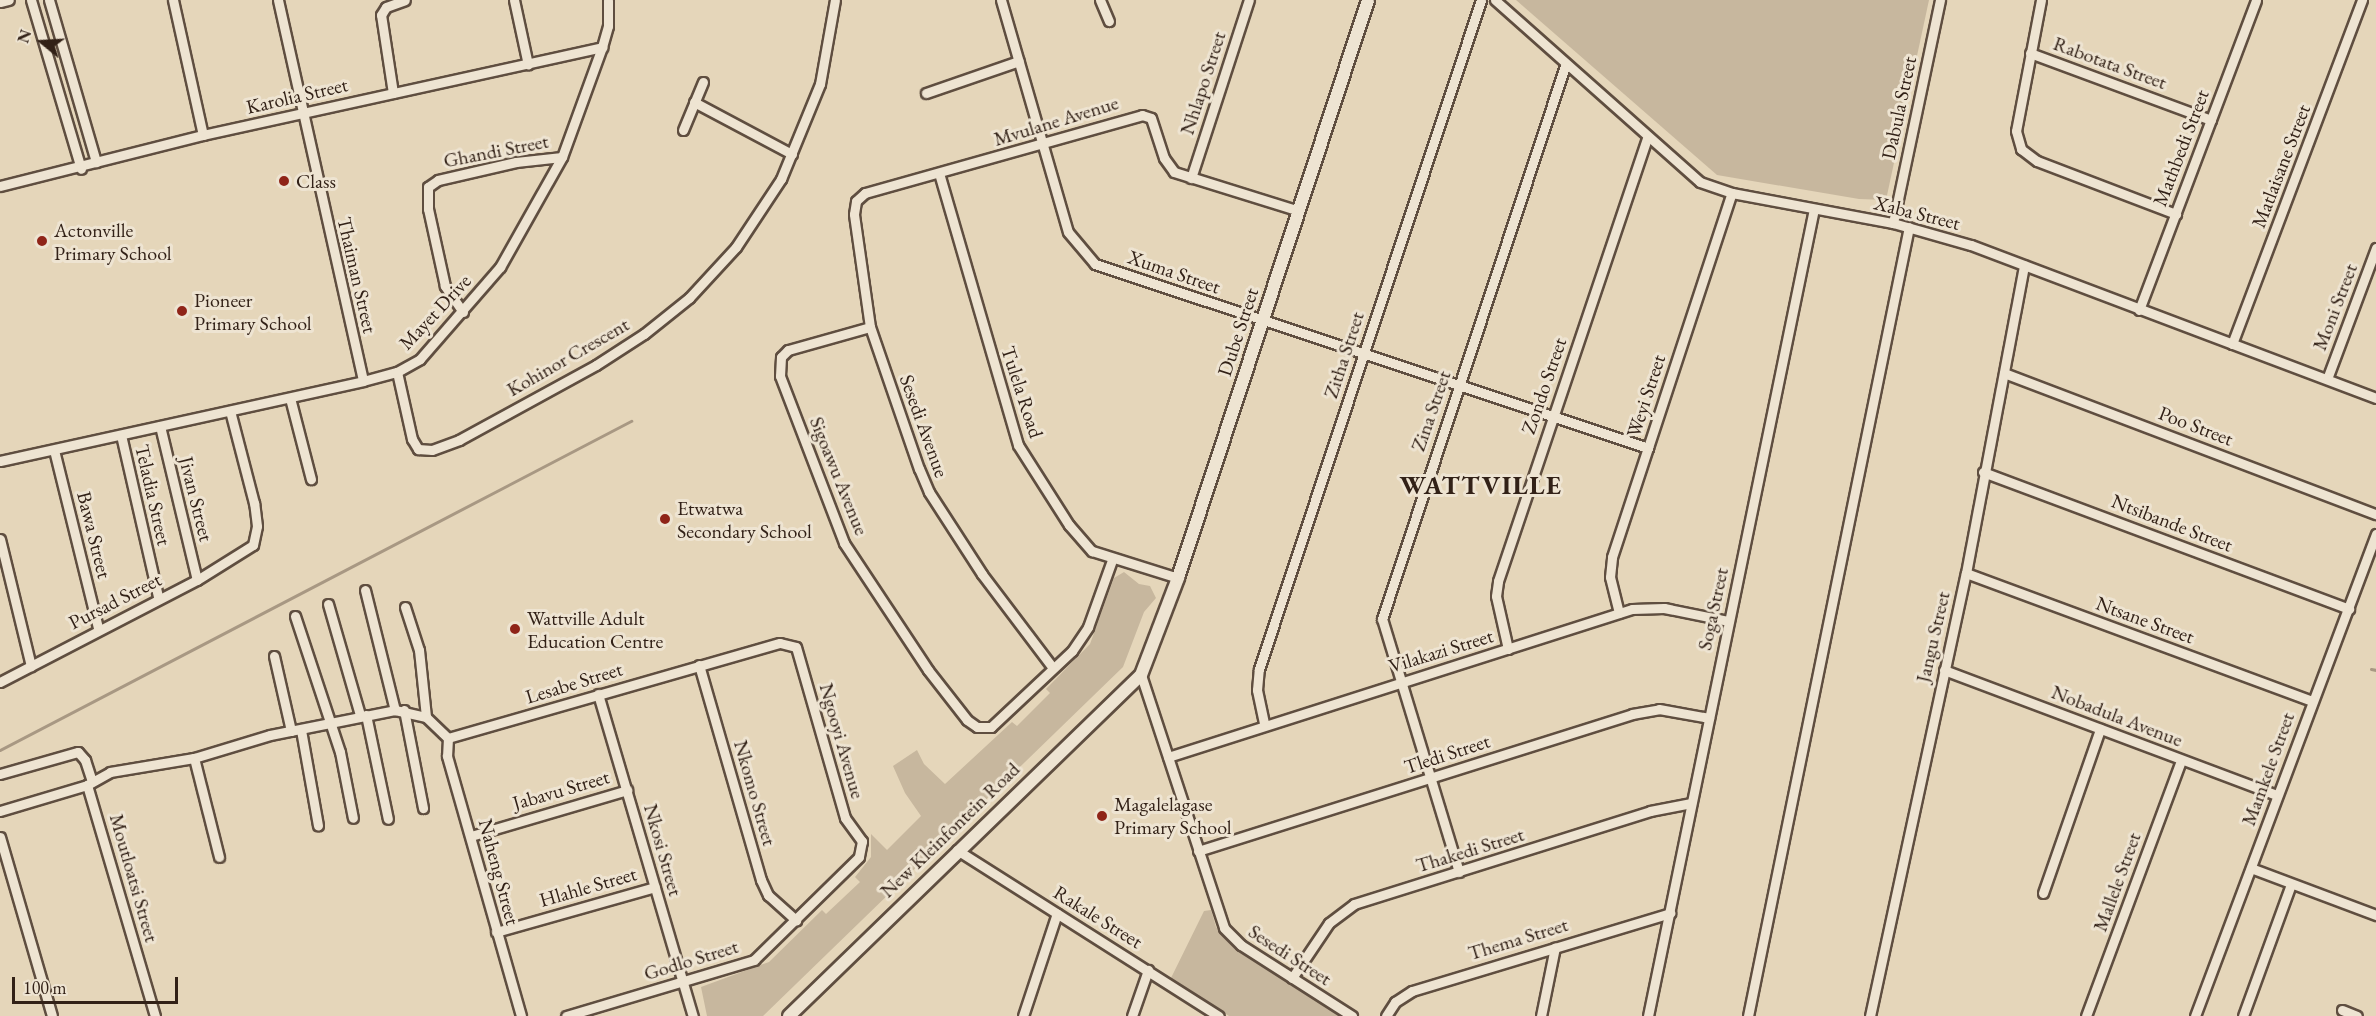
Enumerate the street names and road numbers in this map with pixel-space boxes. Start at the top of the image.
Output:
street label: Nhlapo Street [1175,28,1231,138]
street label: Rabotata Street [2050,31,2170,95]
street label: Dabula Street [1876,54,1922,162]
street label: Karolia Street [244,73,350,119]
street label: Mathbedi Street [2148,86,2214,210]
street label: Mvulane Avenue [991,91,1121,151]
street label: Matlaisane Street [2246,101,2316,231]
street label: Ghandi Street [441,129,551,173]
street label: Xaba Street [1871,191,1963,235]
street label: Thaiman Street [332,215,382,335]
street label: Xuma Street [1125,245,1223,299]
street label: Moni Street [2308,260,2362,354]
street label: Mayet Drive [394,269,476,355]
street label: Dube Street [1212,285,1264,379]
street label: Zitha Street [1319,309,1369,401]
street label: Kohinor Crescent [503,312,633,402]
street label: Zondo Street [1516,335,1572,437]
street label: Tulela Road [996,343,1048,441]
street label: Weyi Street [1621,352,1671,440]
street label: Zina Street [1406,368,1456,454]
street label: Sesedi Avenue [894,371,954,481]
street label: Poo Street [2155,401,2237,451]
street label: Sigoawu Avenue [804,413,874,539]
street label: Teladia Street [130,442,176,548]
street label: Jivan Street [174,454,218,544]
street label: Bawa Street [72,489,116,581]
street label: Ntsibande Street [2108,489,2236,557]
street label: Soga Street [1693,566,1733,652]
street label: Pursad Street [65,567,165,635]
street label: Jangu Street [1911,589,1955,685]
street label: Ntsane Street [2093,591,2197,649]
street label: Vilakazi Street [1386,624,1496,678]
street label: Lesabe Street [523,657,625,709]
street label: Nobadula Avenue [2048,680,2186,752]
street label: Ngooyi Avenue [814,681,870,801]
street label: Mamkele Street [2236,709,2300,829]
street label: Tledi Street [1401,729,1493,779]
street label: Nkomo Street [729,738,781,848]
street label: New Kleinfontein Road [875,757,1025,903]
street label: Jabavu Street [510,765,612,815]
street label: Nkosi Street [638,801,688,899]
street label: Moutloatsi Street [104,811,164,945]
street label: Naheng Street [473,816,525,928]
street label: Thakedi Street [1413,822,1527,878]
street label: Mallele Street [2088,829,2146,935]
street label: Hlahle Street [537,862,639,912]
street label: Rakale Street [1049,880,1147,954]
street label: Thema Street [1465,912,1571,966]
street label: Sesedi Street [1244,919,1336,991]
street label: Godlo Street [641,934,741,986]

